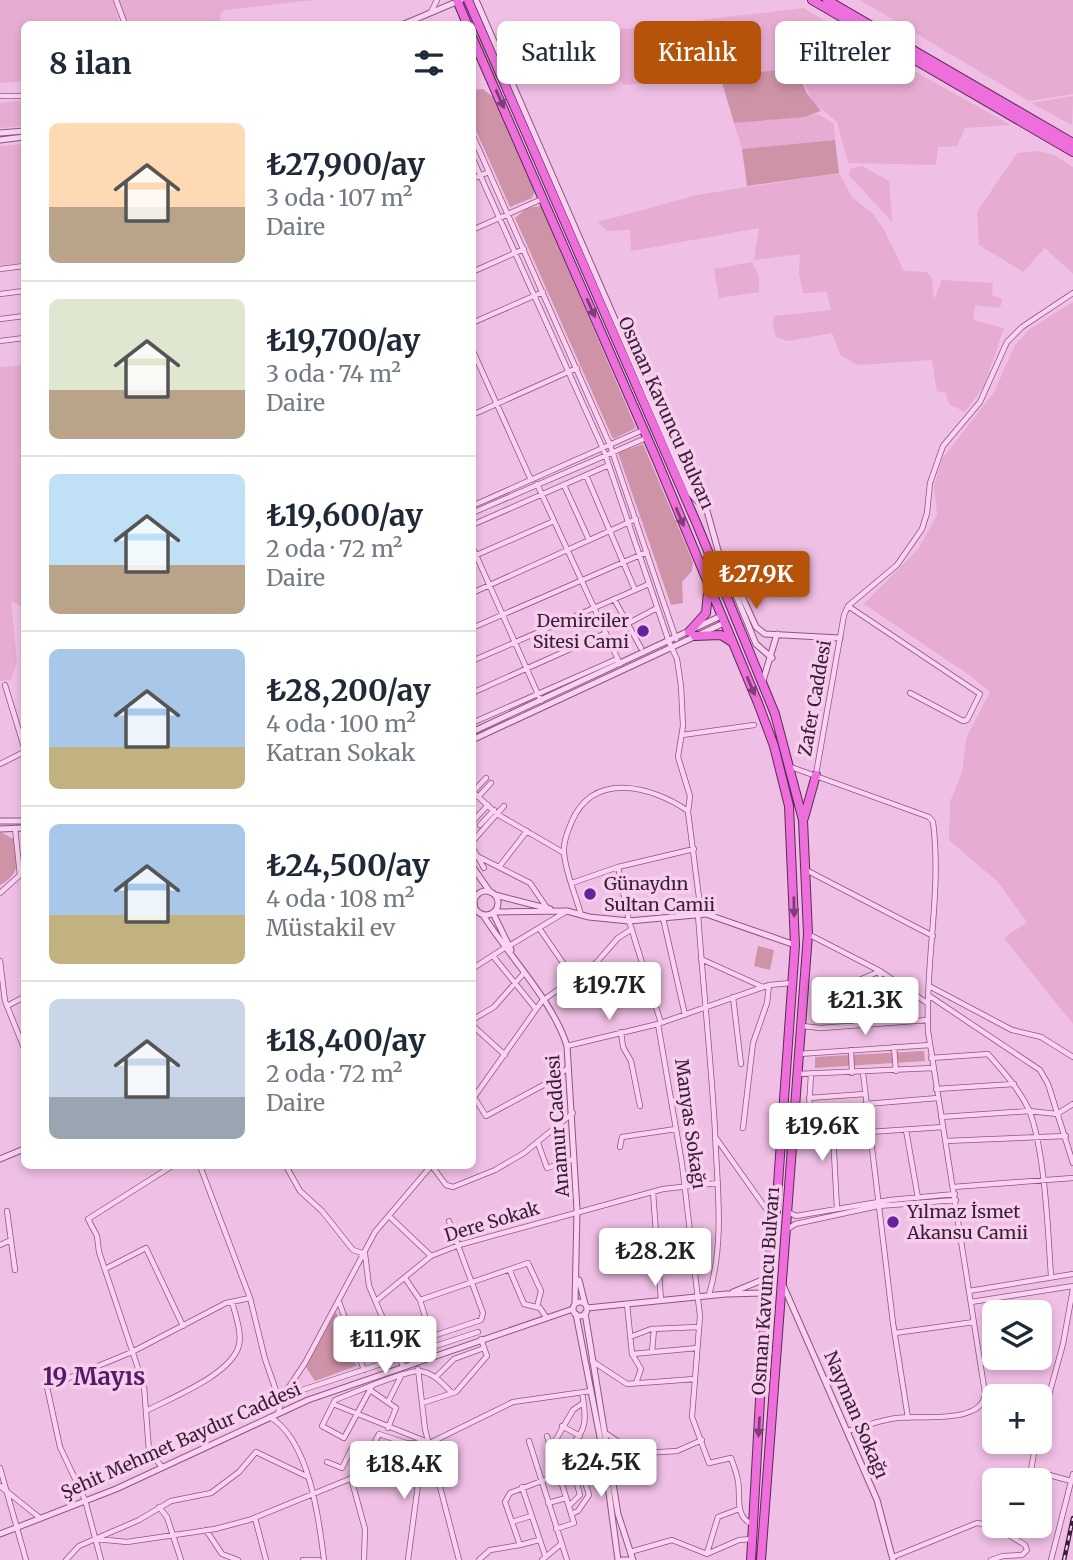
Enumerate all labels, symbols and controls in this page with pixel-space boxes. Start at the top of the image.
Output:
chip: Satılık [497,21,620,84]
chip: Kiralık [634,21,761,84]
chip: Filtreler [775,21,915,84]
text: 8 ilan [49,44,132,82]
icon: filters [410,44,448,82]
one-way arrow [494,89,506,109]
text: ₺27,900/ay [266,145,425,183]
icon: home [105,151,189,235]
text: 3 oda · 107 m² [266,183,412,212]
text: Daire [266,212,325,241]
one-way arrow [585,298,597,318]
street label: Osman Kavuncu Bulvarı [614,313,719,513]
text: ₺19,700/ay [266,321,420,359]
icon: home [105,327,189,411]
text: 3 oda · 74 m² [266,359,401,388]
text: Daire [266,388,325,417]
text: ₺19,600/ay [266,496,423,534]
icon: home [105,502,189,586]
one-way arrow [675,507,686,528]
text: 2 oda · 72 m² [266,534,403,563]
pin: ₺27.9K [699,552,813,611]
text: ₺27.9K [719,559,793,588]
text: Daire [266,563,325,592]
place label: Demirciler Sitesi Cami [533,609,629,653]
marker: Demirciler Sitesi Cami [635,623,651,639]
street label: Zafer Caddesi [793,638,836,758]
text: ₺28,200/ay [266,671,431,709]
one-way arrow [745,676,757,696]
icon: home [105,677,189,761]
text: 4 oda · 100 m² [266,709,416,738]
text: Katran Sokak [266,738,415,767]
text: ₺24,500/ay [266,846,430,884]
icon: home [105,852,189,936]
place label: Günaydın Sultan Camii [604,872,715,916]
text: 4 oda · 108 m² [266,884,414,913]
marker: Günaydın Sultan Camii [582,886,598,902]
one-way arrow [789,896,800,918]
text: Müstakil ev [266,913,395,942]
pin: ₺19.7K [552,962,666,1022]
text: ₺19.7K [573,970,645,999]
pin: ₺21.3K [808,978,922,1037]
text: ₺21.3K [827,985,903,1014]
text: ₺18,400/ay [266,1021,426,1059]
icon: home [105,1027,189,1111]
street label: Anamur Caddesi [541,1054,574,1199]
street label: Manyas Sokağı [670,1057,711,1191]
text: 2 oda · 72 m² [266,1059,403,1088]
text: Daire [266,1088,325,1117]
pin: ₺19.6K [765,1104,879,1163]
text: ₺19.6K [785,1111,859,1140]
street label: Osman Kavuncu Bulvarı [747,1186,784,1396]
street label: Dere Sokak [441,1196,543,1247]
place label: Yılmaz İsmet Akansu Camii [906,1200,1028,1244]
marker: Yılmaz İsmet Akansu Camii [885,1214,901,1230]
pin: ₺28.2K [598,1228,712,1288]
text: ₺28.2K [615,1236,695,1265]
map controls [982,1300,1052,1538]
button: layers [982,1300,1052,1370]
pin: ₺11.9K [328,1316,442,1376]
text: ₺11.9K [349,1324,421,1353]
street label: Nayman Sokağı [819,1348,894,1482]
district label: 19 Mayıs [43,1361,145,1392]
street label: Şehit Mehmet Baydur Caddesi [57,1377,304,1504]
button: + [982,1384,1052,1454]
one-way arrow [753,1416,764,1438]
pin: ₺24.5K [544,1440,658,1499]
pin: ₺18.4K [347,1442,461,1501]
text: ₺24.5K [561,1447,641,1476]
text: ₺18.4K [366,1449,442,1478]
button: − [982,1468,1052,1538]

